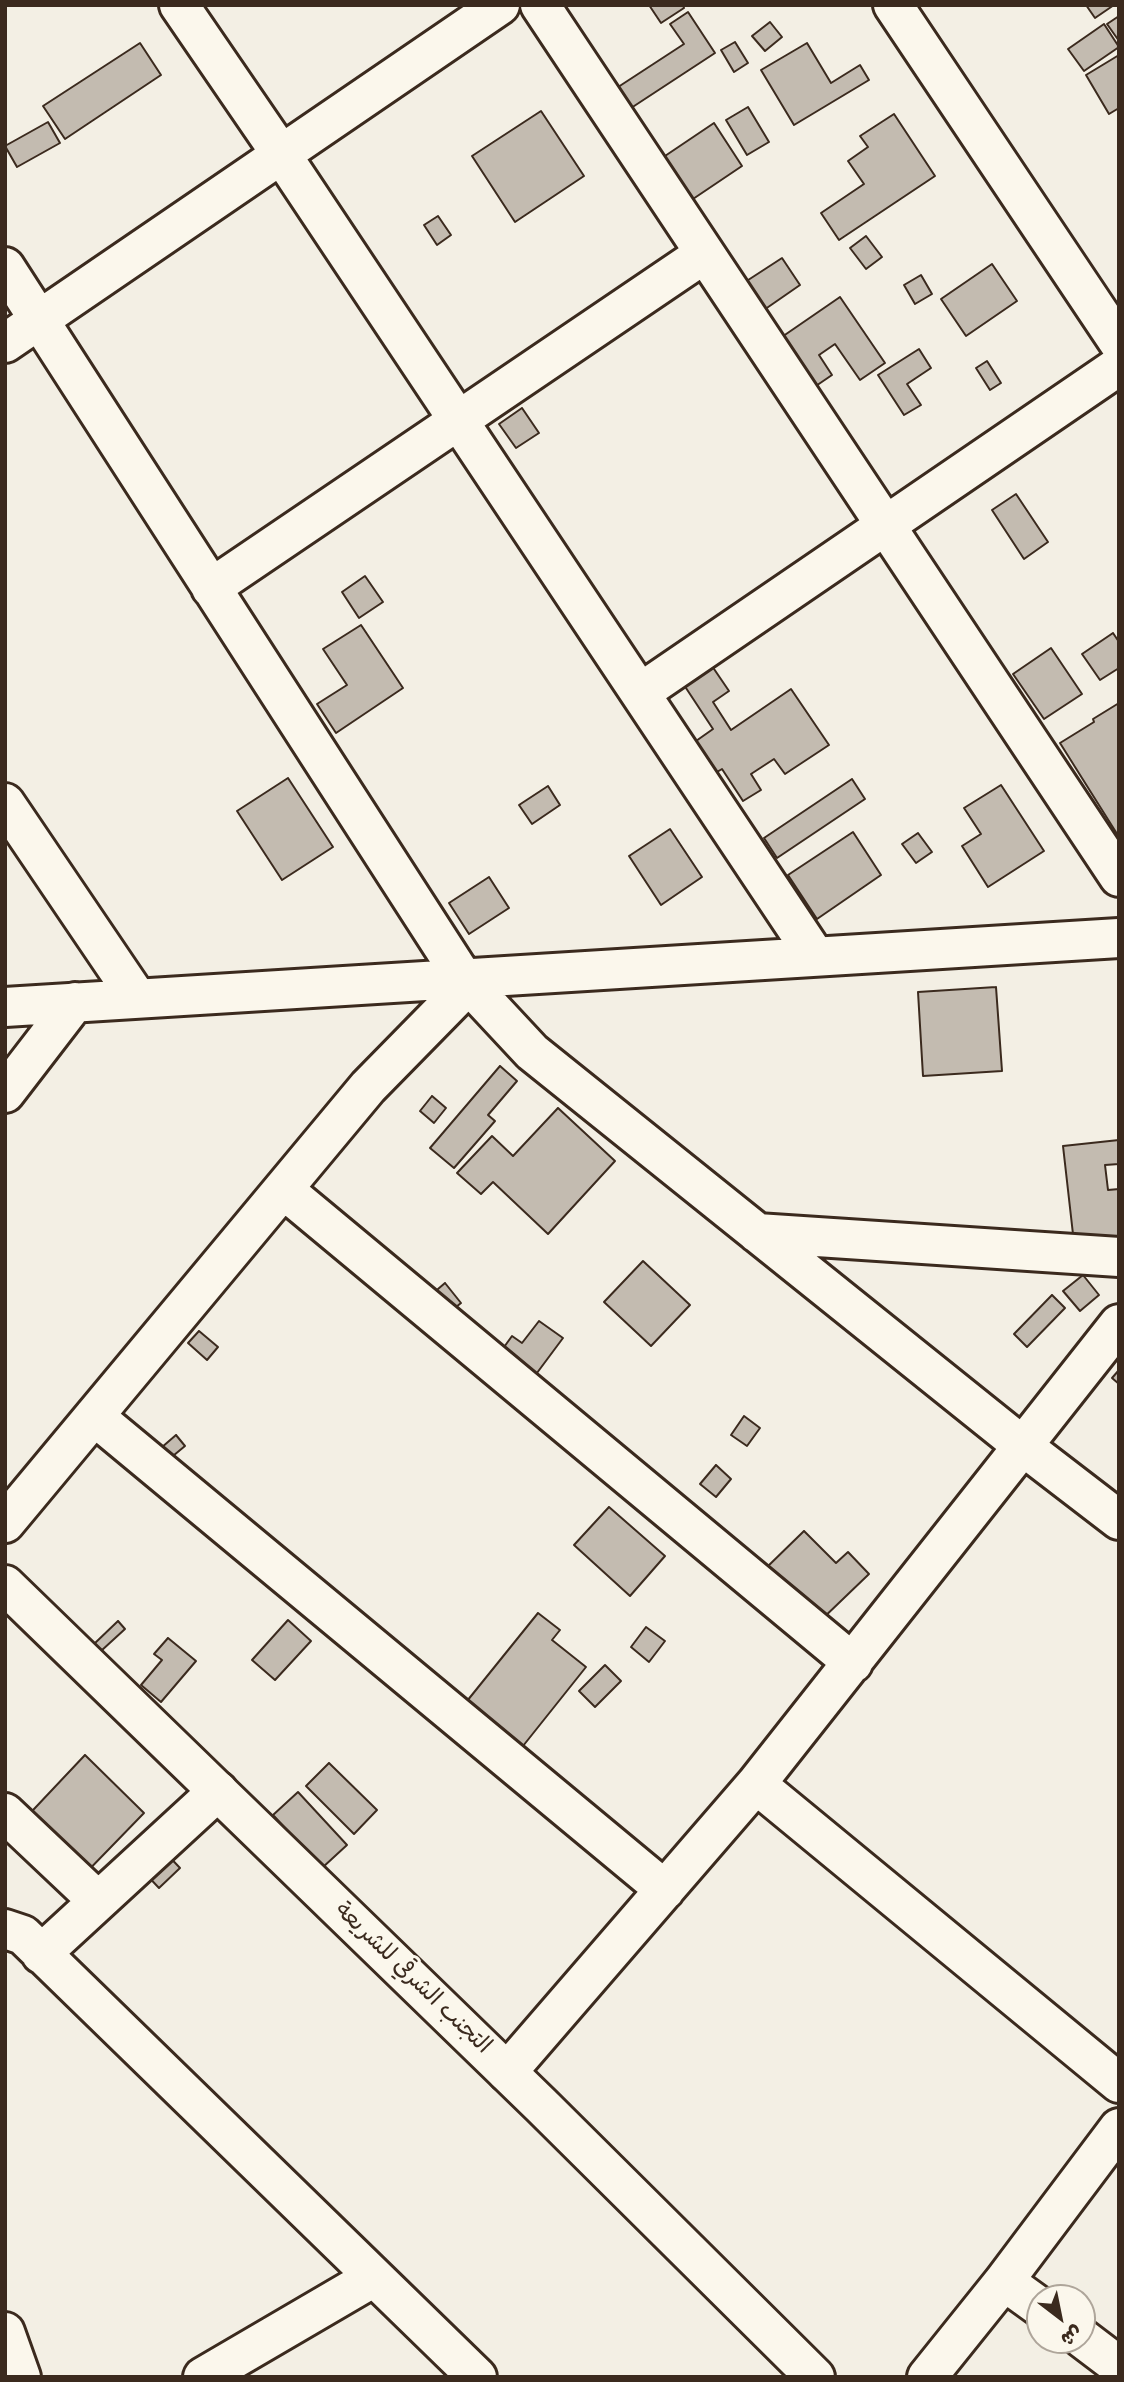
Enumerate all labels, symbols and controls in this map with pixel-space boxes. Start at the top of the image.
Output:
street label: التجنب الشرقي للشريعة [328,1897,496,2061]
north arrow [1026,2284,1096,2354]
text: ش [1056,2319,1087,2352]

